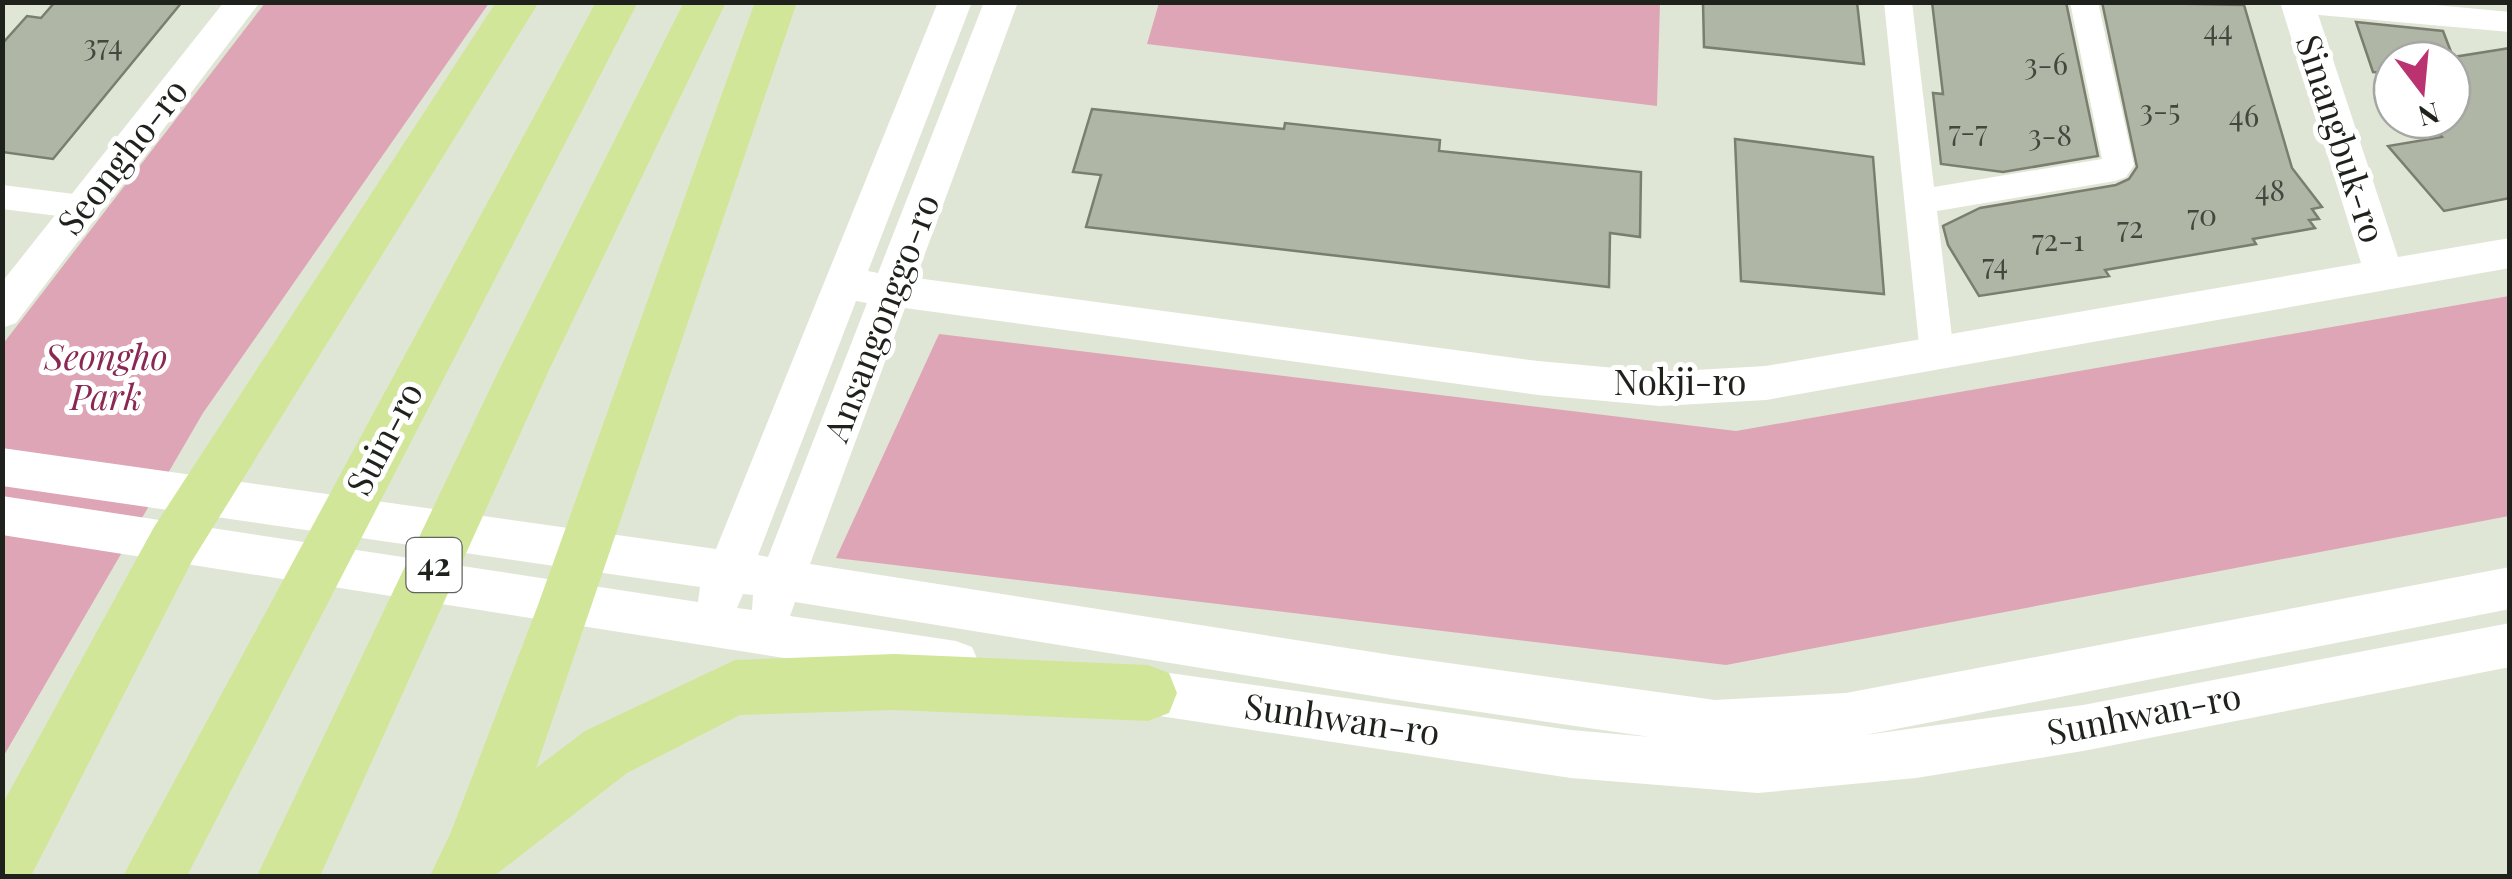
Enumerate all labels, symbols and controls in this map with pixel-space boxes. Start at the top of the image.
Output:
house number: 44 [2203,9,2233,49]
house number: 374 [83,24,123,64]
street label: Sinangbuk-ro [2287,28,2398,248]
north arrow [2372,40,2472,140]
house number: 3-6 [2024,43,2068,83]
street label: Seongho-ro [45,68,197,243]
house number: 3-5 [2140,89,2180,129]
house number: 46 [2229,95,2259,135]
text: N [2414,95,2444,136]
house number: 7-7 [1949,110,1987,150]
house number: 3-8 [2028,114,2072,154]
house number: 48 [2255,169,2285,209]
street label: Ansangonggo-ro [810,187,949,449]
house number: 70 [2187,194,2217,234]
house number: 72 [2117,206,2143,246]
house number: 72-1 [2032,219,2084,259]
house number: 74 [1982,243,2008,283]
park label: Seongho Park [43,332,168,419]
street label: Nokji-ro [1614,357,1746,404]
street label: Suin-ro [334,373,432,503]
road number: 42 [406,538,462,592]
street label: Sunhwan-ro [2043,671,2245,754]
street label: Sunhwan-ro [1242,681,1443,754]

